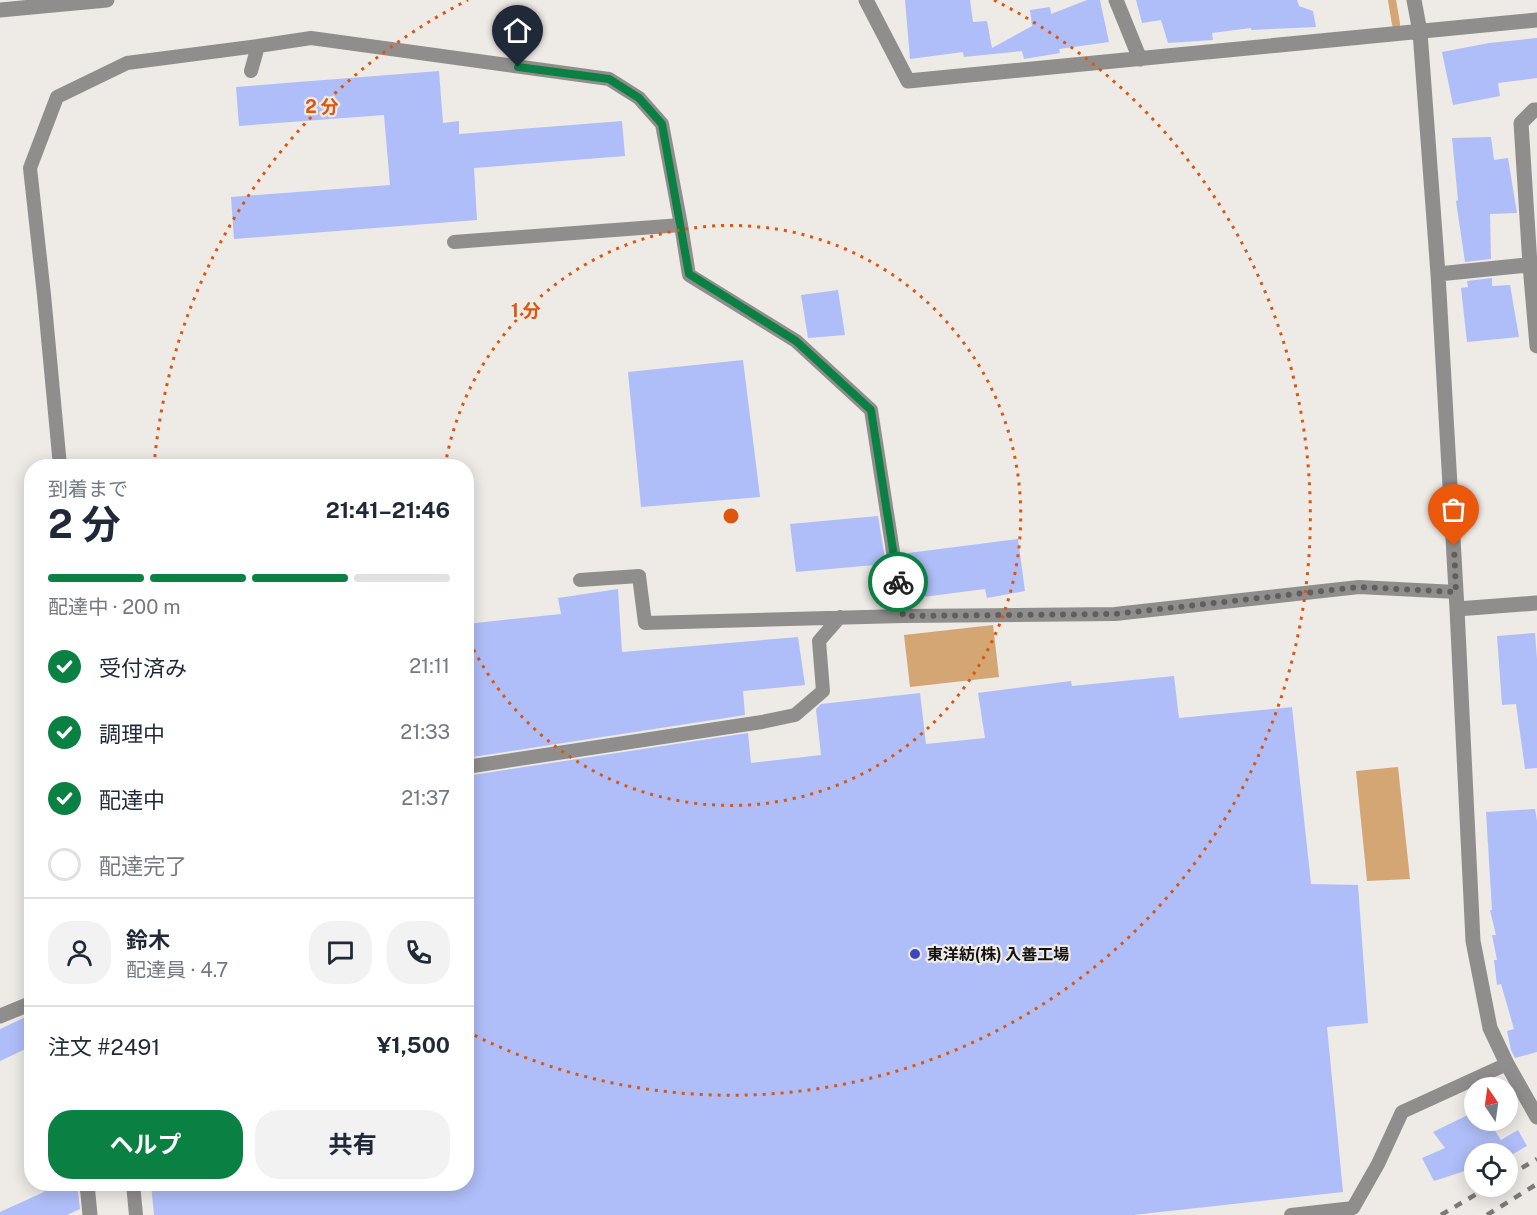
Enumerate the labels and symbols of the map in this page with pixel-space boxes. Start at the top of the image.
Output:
pin [492,5,543,67]
text: 2 分 [305,96,339,117]
text: 1 分 [511,300,541,321]
pin [1428,484,1479,546]
centre of rings [721,506,741,526]
courier [868,552,928,612]
place label: 東洋紡(株) 入善工場 [927,945,1069,964]
marker: 東洋紡(株) 入善工場 [908,947,922,961]
north arrow [1464,1077,1518,1131]

